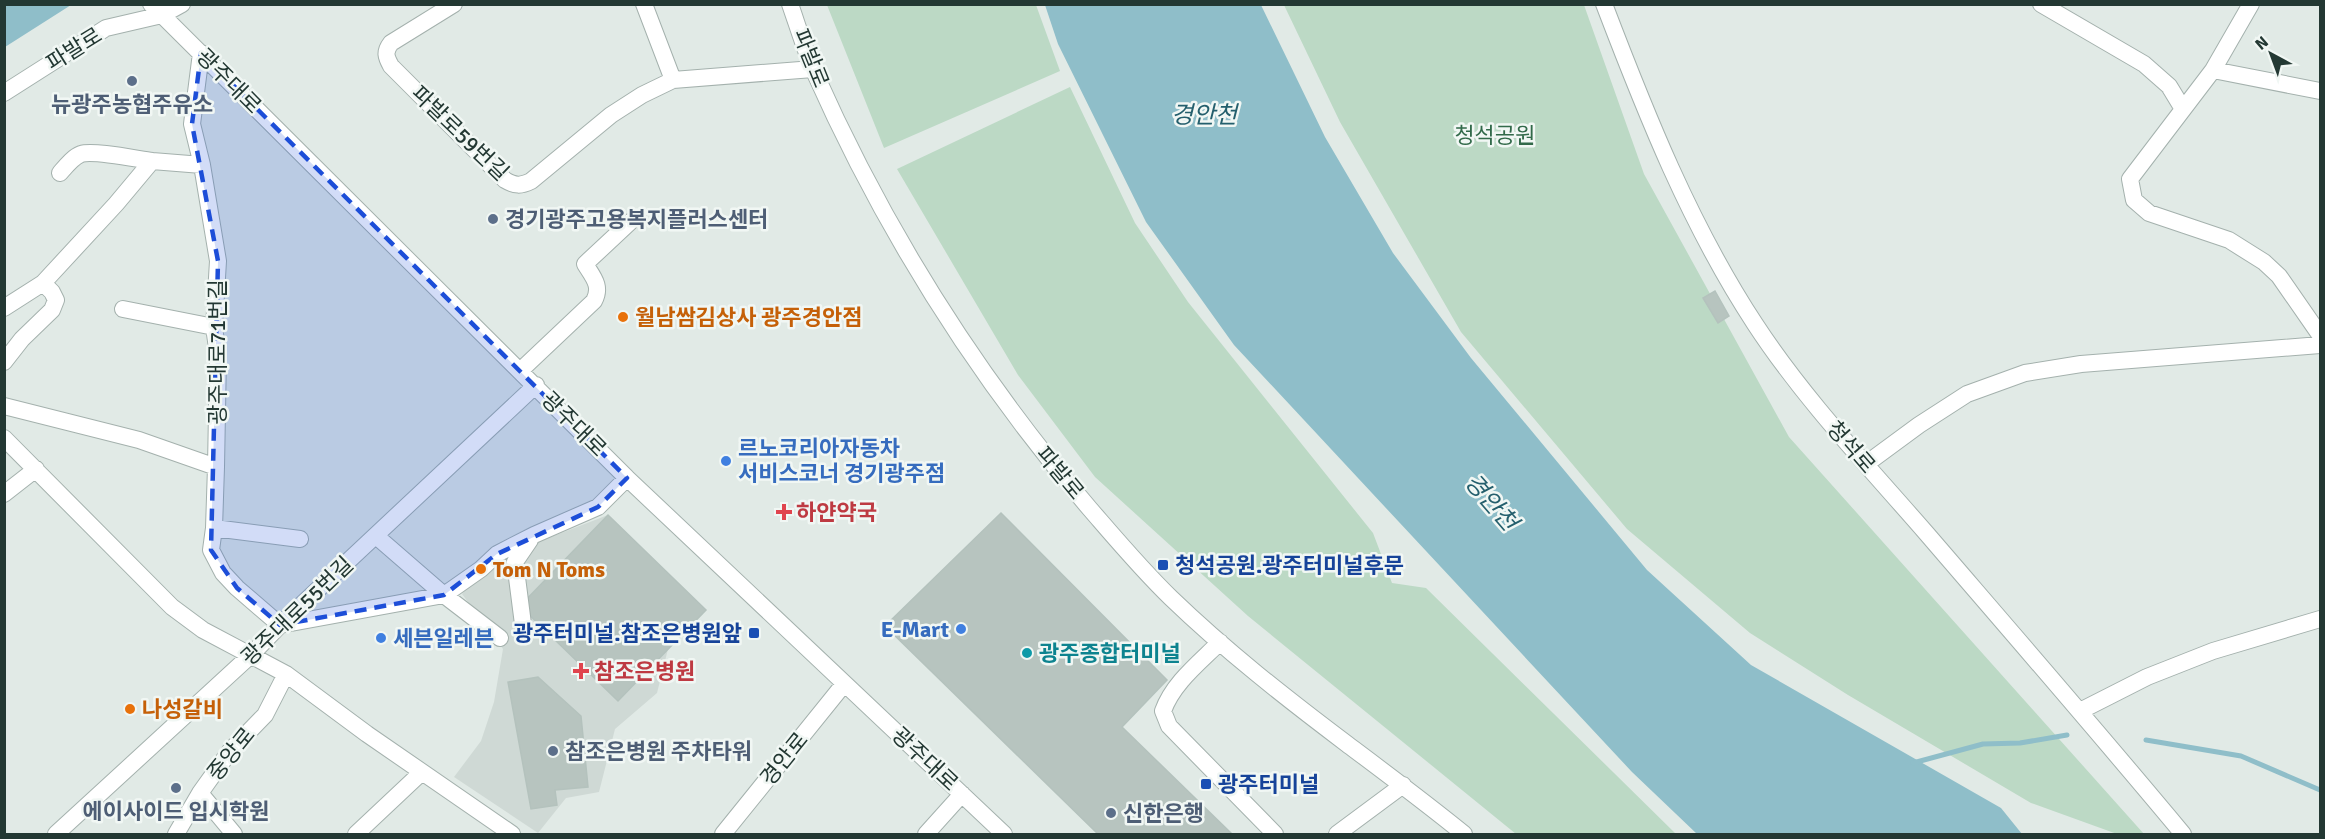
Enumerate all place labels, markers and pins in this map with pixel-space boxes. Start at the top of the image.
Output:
marker: 뉴광주농협주유소 [125,74,139,88]
place label: 뉴광주농협주유소 [51,91,213,118]
place label: 경기광주고용복지플러스센터 [505,206,768,233]
marker: 경기광주고용복지플러스센터 [486,212,500,226]
place label: 월남쌈김상사 광주경안점 [635,304,862,331]
marker: 월남쌈김상사 광주경안점 [616,310,630,324]
place label: 르노코리아자동차 서비스코너 경기광주점 [738,435,945,487]
marker: 르노코리아자동차 서비스코너 경기광주점 [719,454,733,468]
place label: 하얀약국 [796,499,877,526]
marker: 하얀약국 [777,505,791,519]
place label: 청석공원.광주터미널후문 [1175,552,1404,579]
place label: Tom N Toms [493,556,605,583]
marker: 청석공원.광주터미널후문 [1156,558,1170,572]
marker: Tom N Toms [474,562,488,576]
place label: E-Mart [881,616,949,643]
place label: 광주터미널.참조은병원앞 [513,620,742,647]
marker: E-Mart [954,622,968,636]
place label: 세븐일레븐 [393,625,494,652]
marker: 광주터미널.참조은병원앞 [747,626,761,640]
marker: 세븐일레븐 [374,631,388,645]
place label: 광주종합터미널 [1039,640,1181,667]
marker: 광주종합터미널 [1020,646,1034,660]
place label: 참조은병원 [594,658,695,685]
marker: 참조은병원 [572,662,590,680]
place label: 나성갈비 [142,696,223,723]
marker: 나성갈비 [123,702,137,716]
place label: 참조은병원 주차타워 [565,738,752,765]
marker: 참조은병원 주차타워 [546,744,560,758]
place label: 광주터미널 [1218,771,1319,798]
marker: 광주터미널 [1199,777,1213,791]
marker: 에이사이드 입시학원 [169,781,183,795]
place label: 에이사이드 입시학원 [82,798,270,825]
place label: 신한은행 [1123,800,1204,827]
marker: 신한은행 [1104,806,1118,820]

